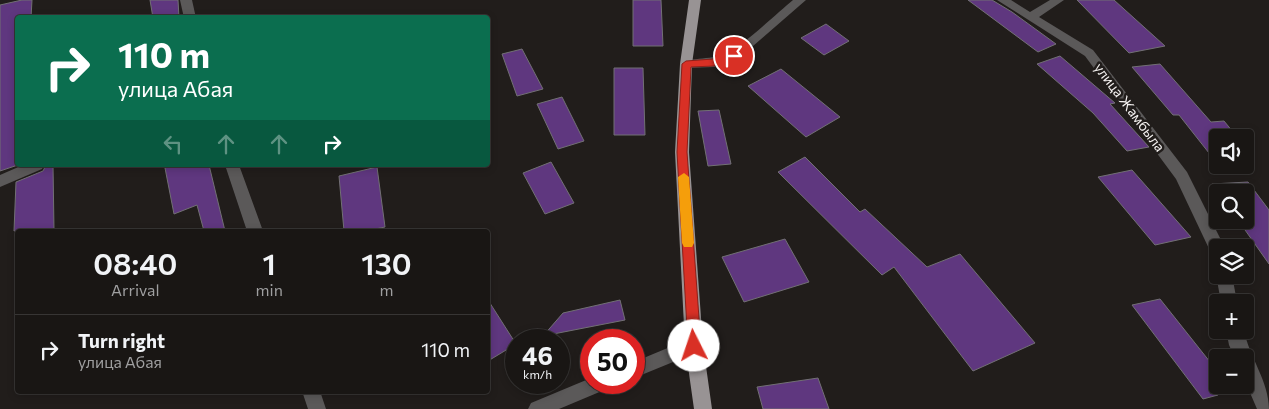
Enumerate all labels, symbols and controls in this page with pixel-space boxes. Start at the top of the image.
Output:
text: 110 m [118,32,210,75]
icon: right [35,35,100,100]
pin [713,35,755,77]
icon: arrive [720,42,748,70]
street label: улица Жамбыла [1091,59,1169,155]
text: улица Абая [118,75,233,102]
map controls [1209,129,1254,394]
button: sound [1209,129,1254,174]
icon: left [159,130,187,158]
icon: ahead [212,130,240,158]
icon: ahead [265,130,293,158]
icon: right [318,130,346,158]
button: search [1209,184,1254,229]
button: layers [1209,239,1254,284]
text: 08:40 [93,244,177,281]
text: 1 [263,244,276,281]
text: 130 [361,244,412,281]
text: Arrival [111,280,160,299]
text: min [256,280,283,299]
text: m [379,280,393,299]
button: + [1209,294,1254,339]
position arrow [667,319,719,371]
text: Turn right [78,329,165,352]
speed limit sign: 50 [580,329,645,394]
icon: right [35,336,63,364]
text: 110 m [421,338,470,361]
text: 46 [522,340,553,370]
button: − [1209,349,1254,394]
text: улица Абая [78,352,162,371]
text: km/h [523,367,552,381]

